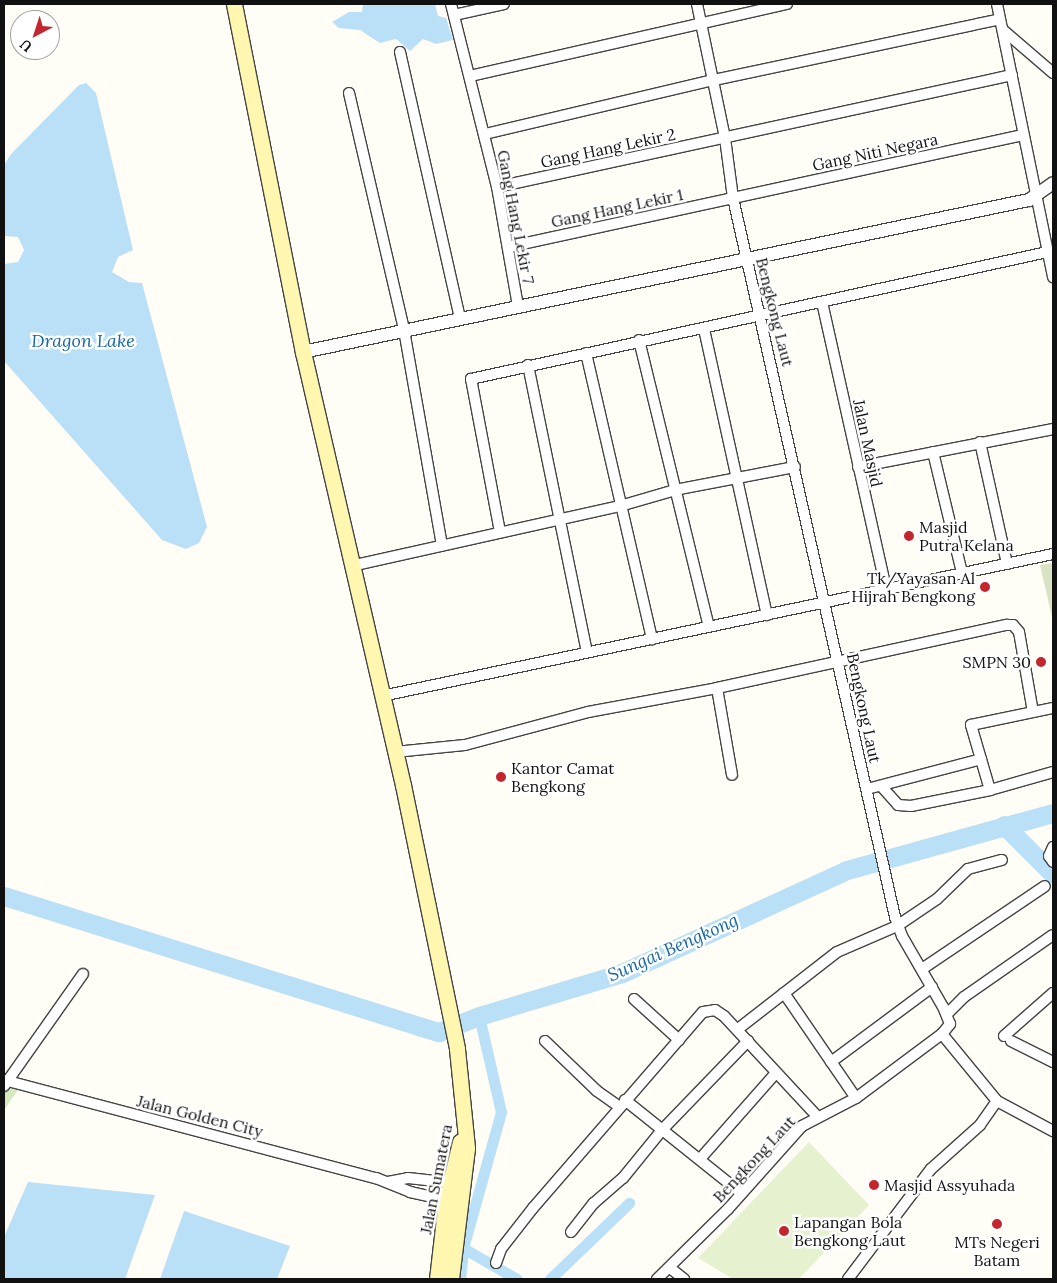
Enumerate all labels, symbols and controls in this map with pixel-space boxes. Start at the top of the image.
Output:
north arrow [10,10,60,60]
text: U [16,35,36,56]
street label: Gang Hang Lekir 2 [539,124,677,172]
street label: Gang Niti Negara [810,129,940,175]
street label: Gang Hang Lekir 7 [494,148,538,286]
street label: Gang Hang Lekir 1 [549,185,685,231]
street label: Bengkong Laut [752,255,798,369]
water label: Dragon Lake [31,330,135,352]
street label: Jalan Masjid [849,397,887,489]
place label: Masjid Putra Kelana [919,517,1014,555]
marker: Masjid Putra Kelana [903,530,915,542]
place label: Tk/Yayasan Al Hijrah Bengkong [851,568,975,606]
marker: Tk/Yayasan Al Hijrah Bengkong [979,581,991,593]
street label: Bengkong Laut [843,651,885,765]
place label: SMPN 30 [962,652,1031,672]
marker: SMPN 30 [1035,656,1047,668]
place label: Kantor Camat Bengkong [511,758,615,796]
marker: Kantor Camat Bengkong [495,771,507,783]
water label: Sungai Bengkong [604,909,742,987]
street label: Jalan Golden City [135,1091,265,1141]
street label: Bengkong Laut [709,1112,799,1206]
street label: Jalan Sumatera [416,1122,456,1236]
place label: Masjid Assyuhada [884,1175,1015,1195]
marker: Masjid Assyuhada [868,1179,880,1191]
place label: Lapangan Bola Bengkong Laut [794,1212,906,1250]
marker: MTs Negeri Batam [991,1218,1003,1230]
marker: Lapangan Bola Bengkong Laut [778,1225,790,1237]
place label: MTs Negeri Batam [954,1232,1040,1270]

